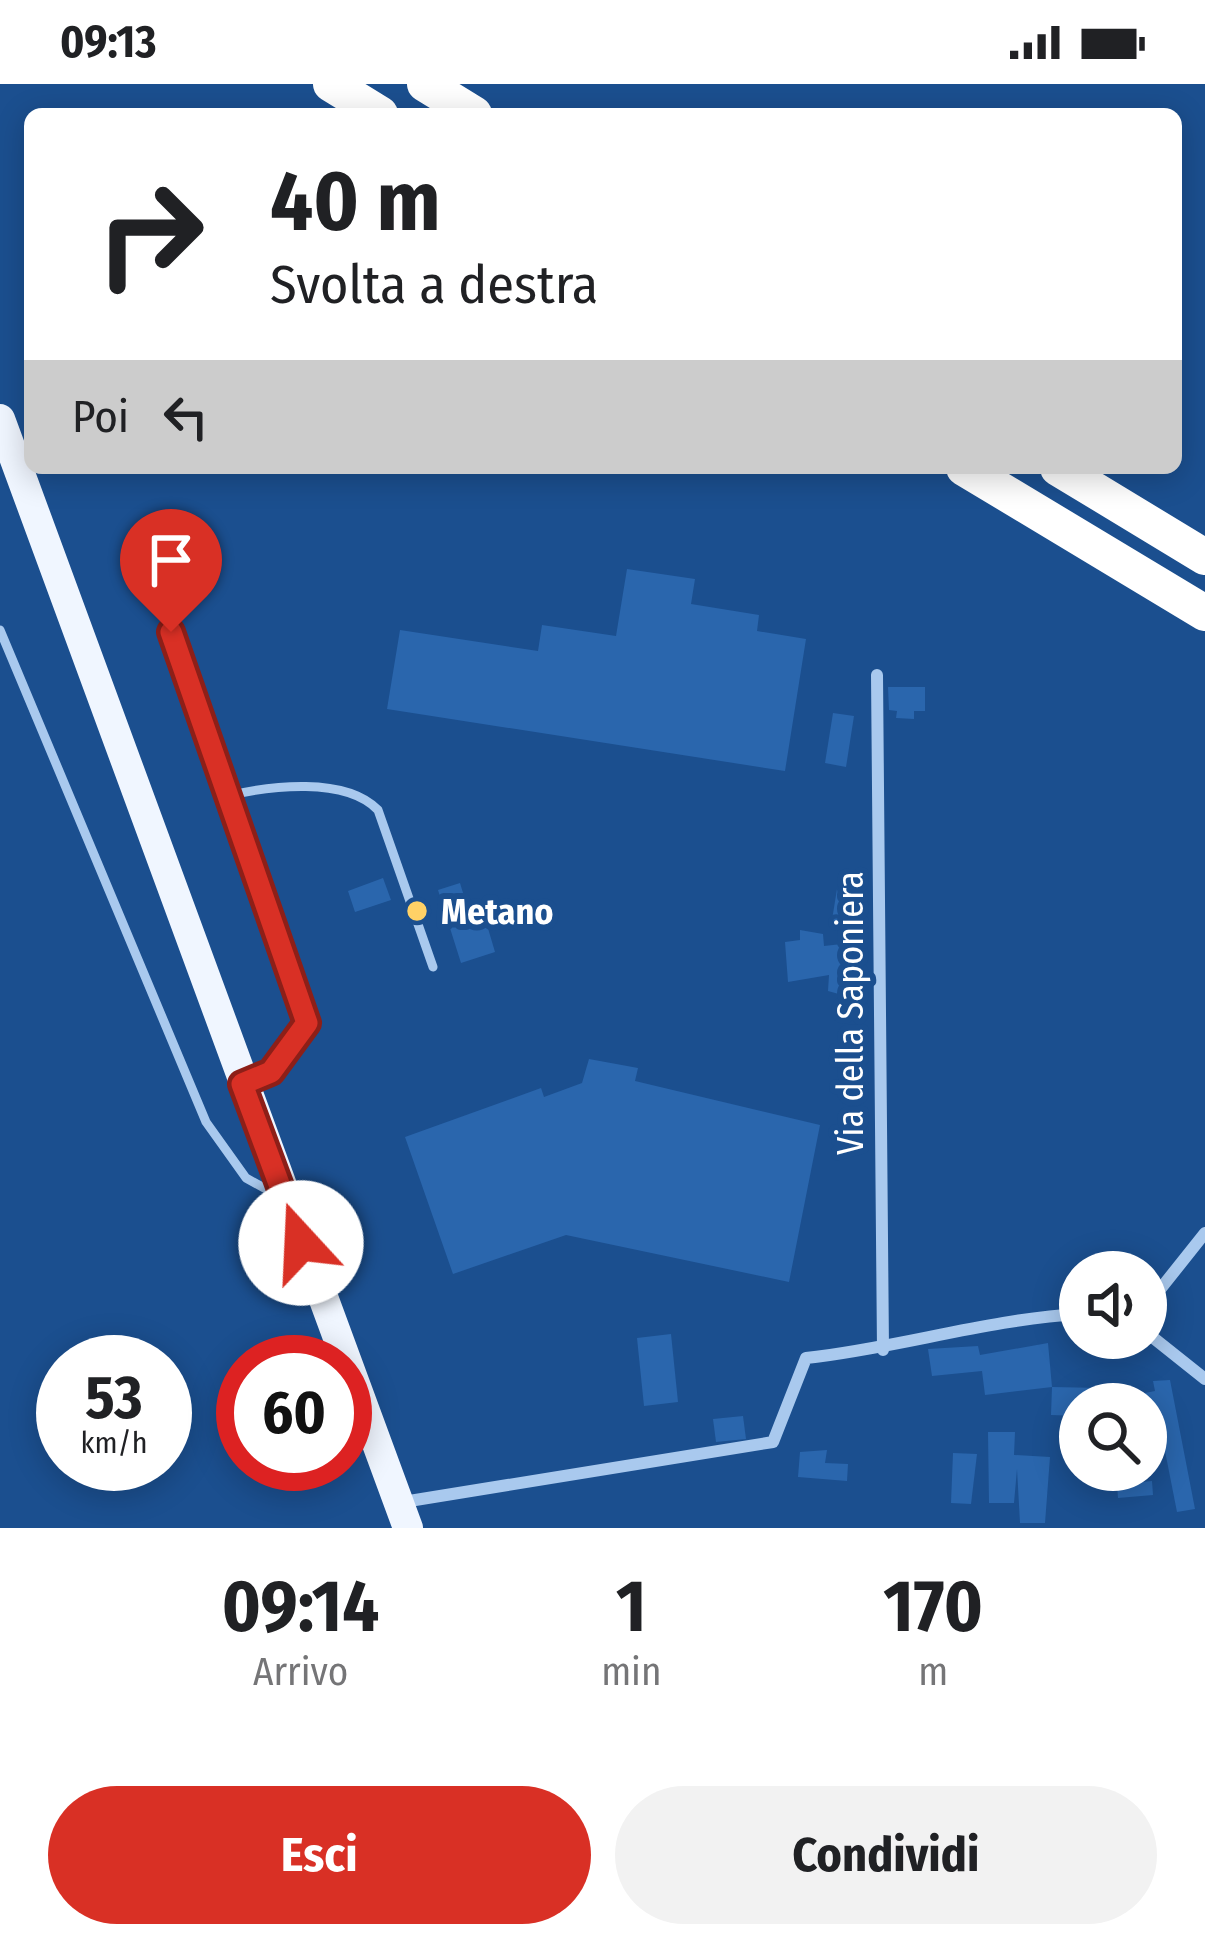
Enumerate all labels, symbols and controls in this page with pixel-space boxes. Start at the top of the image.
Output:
text: 09:13 [60,15,157,69]
text: 40 m [270,151,441,252]
icon: right [72,156,228,312]
text: Svolta a destra [270,253,598,317]
icon: left [153,384,219,450]
text: Poi [72,390,129,444]
pin [120,509,222,632]
icon: arrive [138,527,204,593]
street label: Via della Saponiera [829,871,873,1155]
place label: Metano [441,890,553,934]
marker: Metano [404,898,430,924]
position arrow [238,1180,364,1306]
map controls [1059,1251,1167,1491]
button: sound [1059,1251,1167,1359]
speed limit sign: 60 [216,1335,372,1491]
text: 53 [85,1362,143,1434]
button: search [1059,1383,1167,1491]
text: km/h [81,1425,147,1461]
text: 09:14 [222,1564,379,1650]
text: 1 [616,1564,647,1650]
text: 170 [883,1564,983,1650]
text: Arrivo [253,1649,348,1695]
text: min [601,1649,662,1695]
text: m [918,1649,948,1695]
button: Esci [48,1786,591,1924]
button: Condividi [615,1786,1157,1924]

